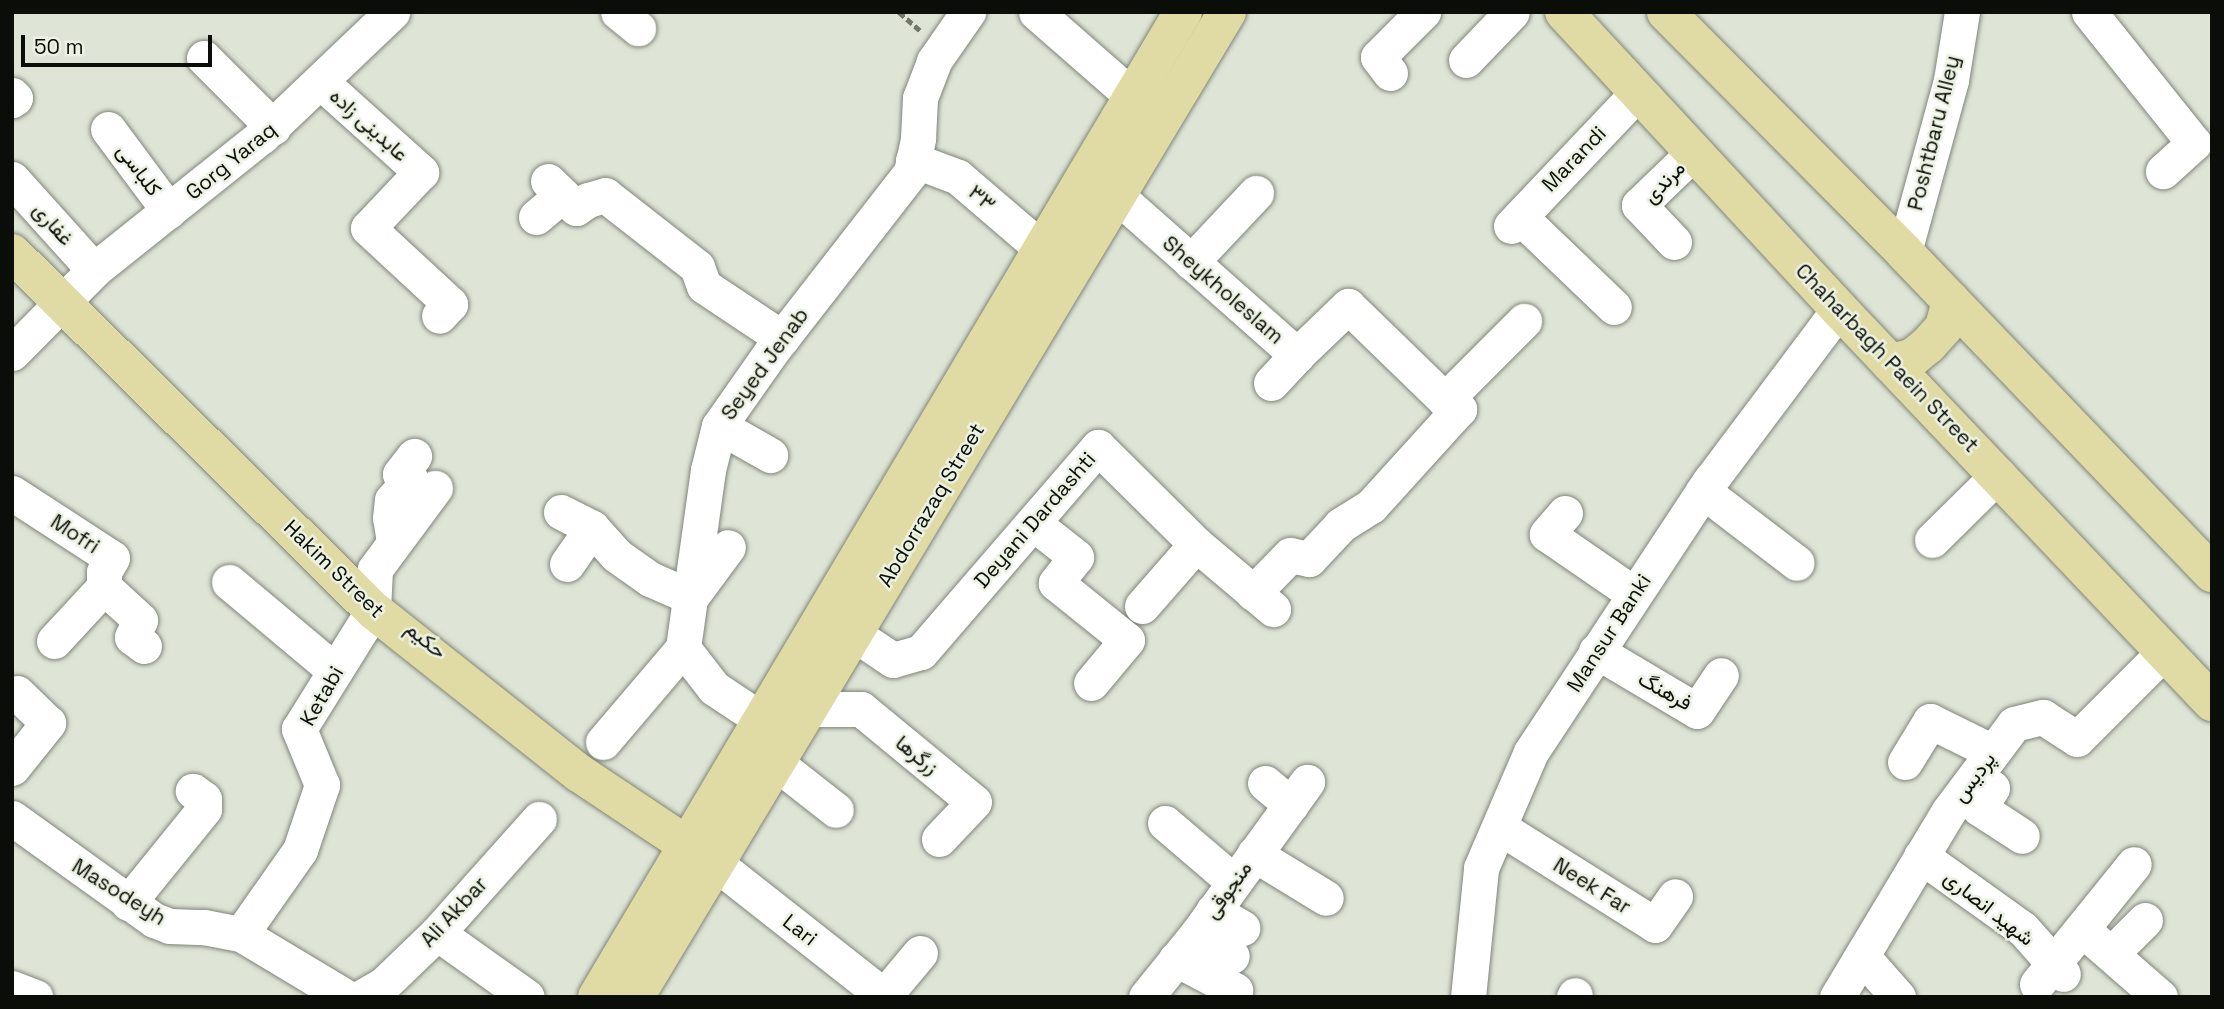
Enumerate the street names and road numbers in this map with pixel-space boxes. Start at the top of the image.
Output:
street label: Poshtbaru Alley [1903,53,1965,213]
street label: عابدینی زاده [325,83,413,167]
street label: Gorg Yaraq [181,117,281,205]
street label: Marandi [1537,121,1611,197]
street label: کلباسی [111,139,167,201]
street label: مرندی [1638,155,1690,209]
street label: ۳۳ [963,179,1001,217]
street label: غفاری [27,197,79,251]
street label: Sheykholeslam [1157,231,1289,349]
street label: Chaharbagh Paein Street [1790,258,1984,458]
street label: Seyed Jenab [716,303,814,425]
street label: Abdorrazaq Street [872,419,990,591]
street label: Deyani Dardashti [969,447,1101,593]
street label: Mofri [46,509,104,559]
street label: Hakim Street [279,515,389,623]
street label: Mansur Banki [1562,569,1656,697]
street label: حکیم [400,616,452,664]
street label: Ketabi [295,662,349,730]
street label: فرهنگ [1634,666,1696,716]
street label: زرگرها [890,730,944,780]
street label: پردیس [1947,747,2001,807]
street label: Neek Far [1549,852,1635,920]
street label: Masodeyh [67,853,171,931]
street label: منجوقی [1199,856,1257,924]
street label: شهید انصاری [1939,865,2039,951]
street label: Ali Akbar [415,872,493,952]
street label: Lari [778,909,822,951]

